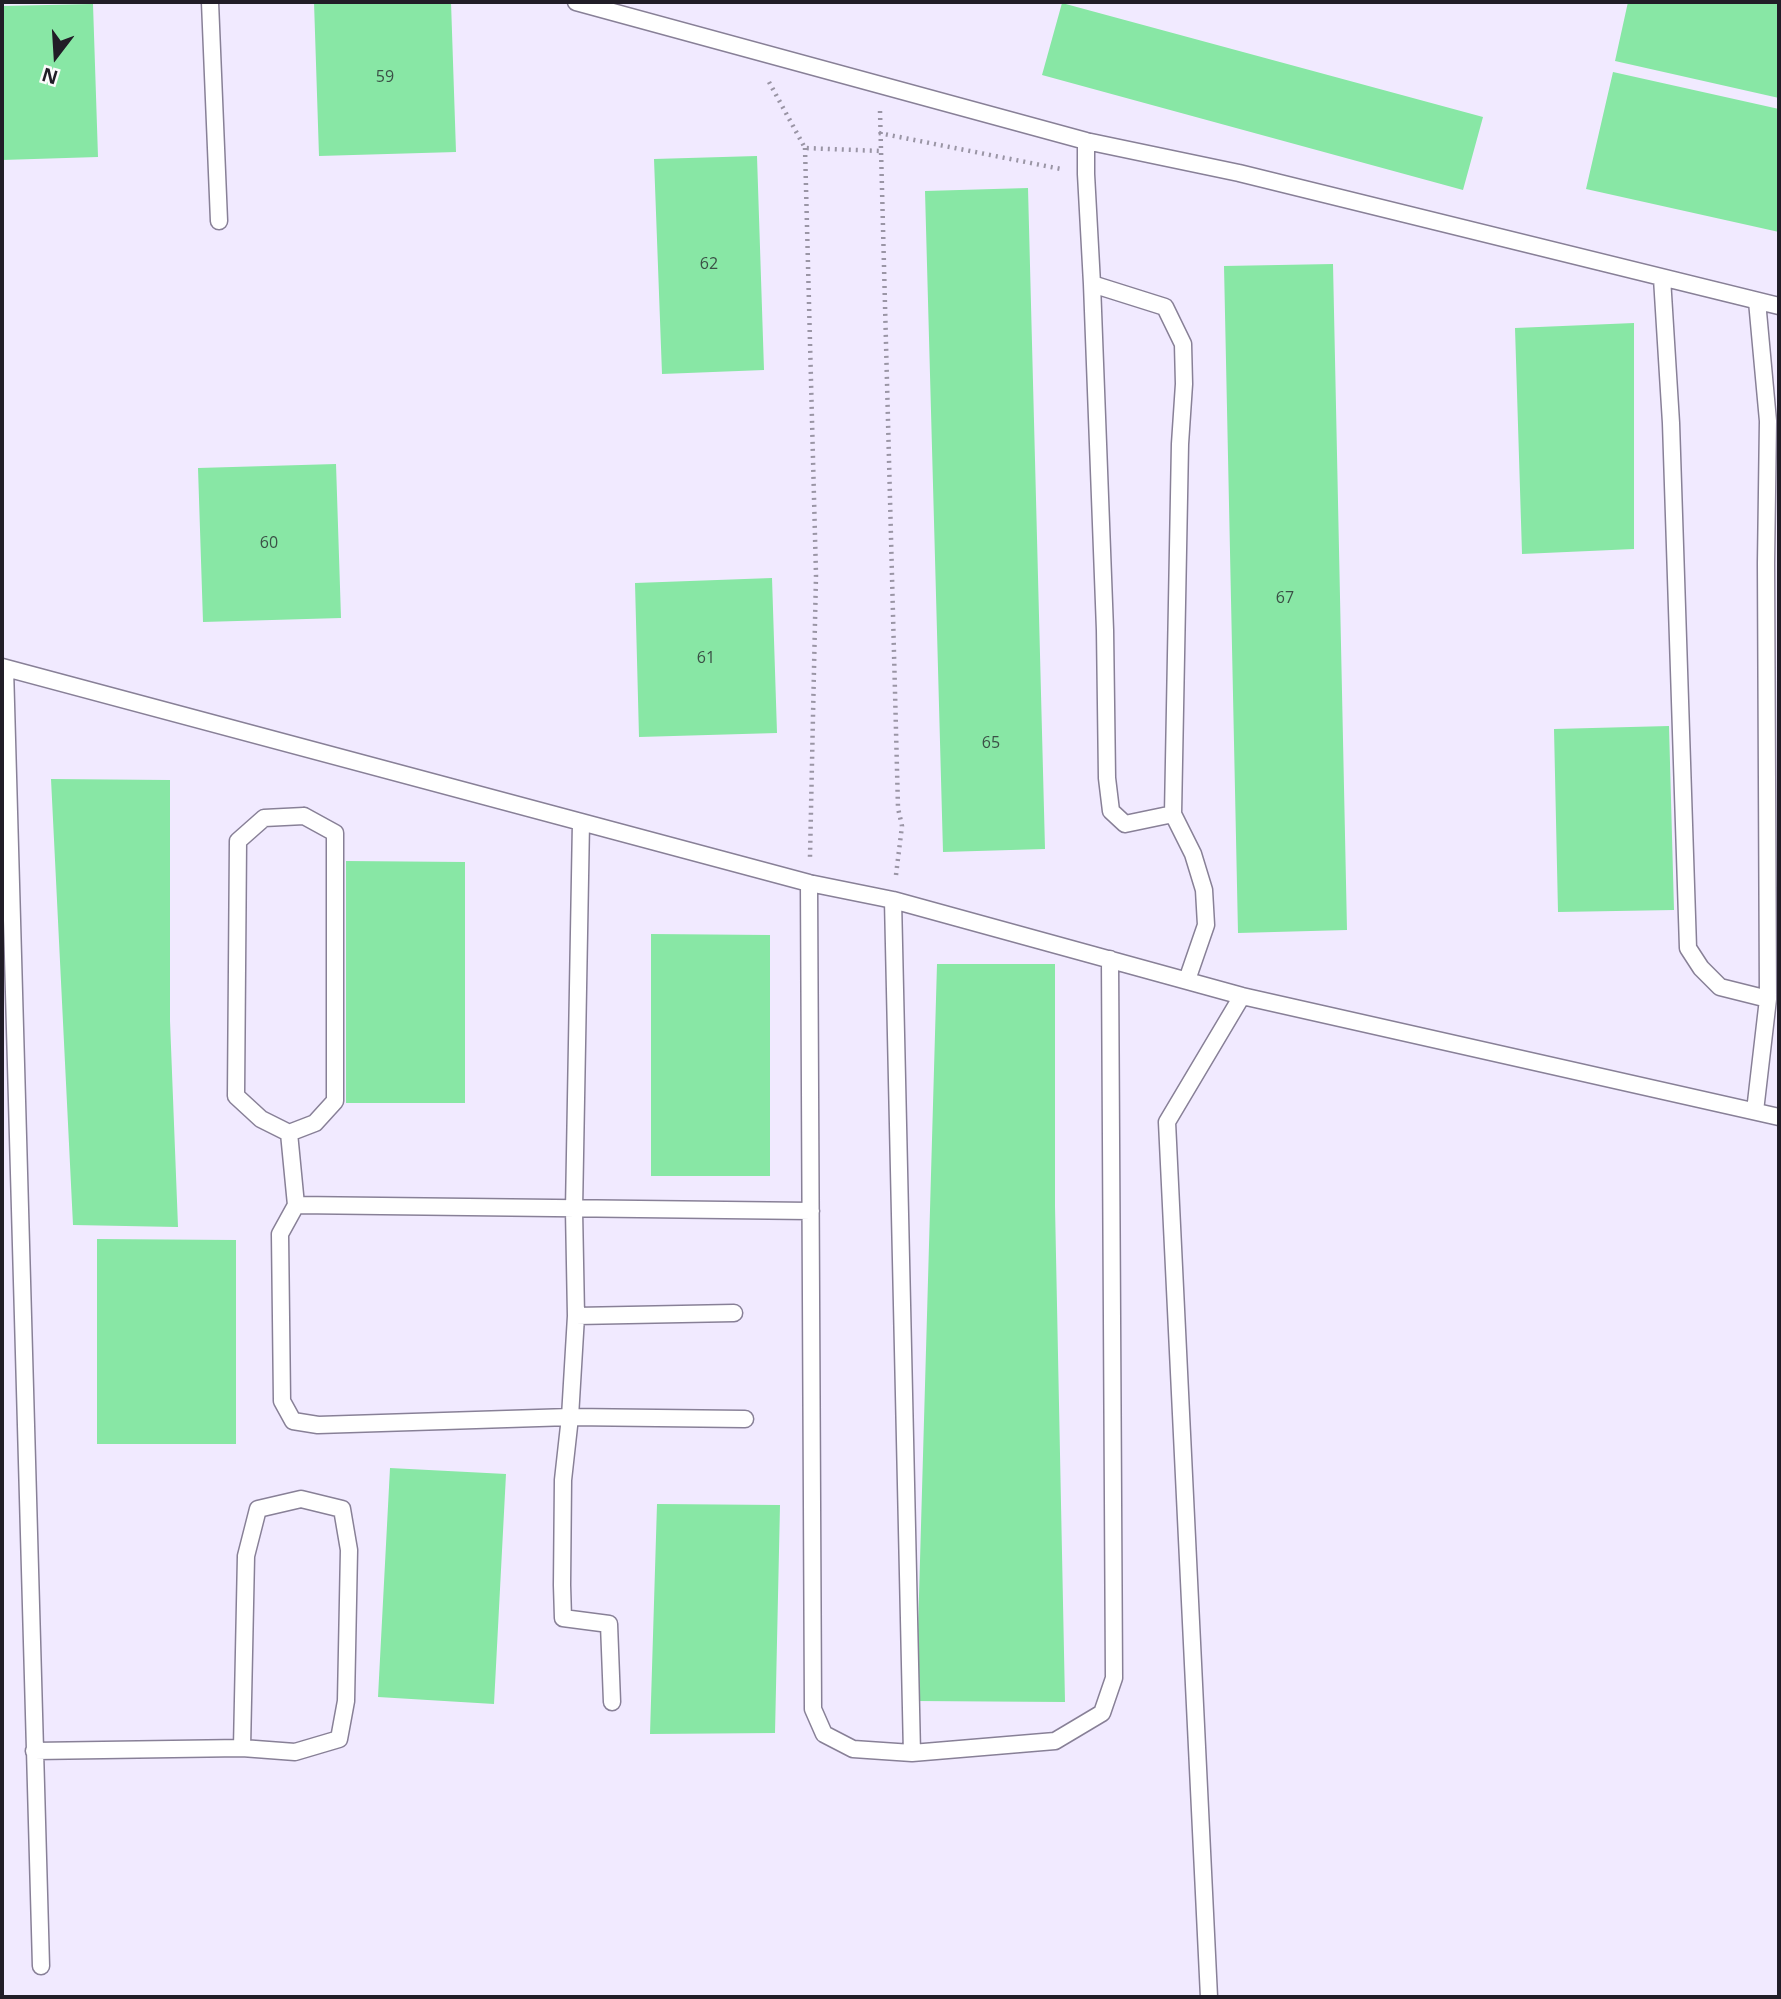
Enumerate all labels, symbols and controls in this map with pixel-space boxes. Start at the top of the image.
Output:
north arrow [21,21,91,91]
text: N [39,61,61,91]
house number: 59 [376,67,394,87]
house number: 62 [700,254,718,274]
house number: 60 [260,533,278,553]
house number: 67 [1276,588,1294,608]
house number: 61 [697,648,715,668]
house number: 65 [982,733,1000,753]

